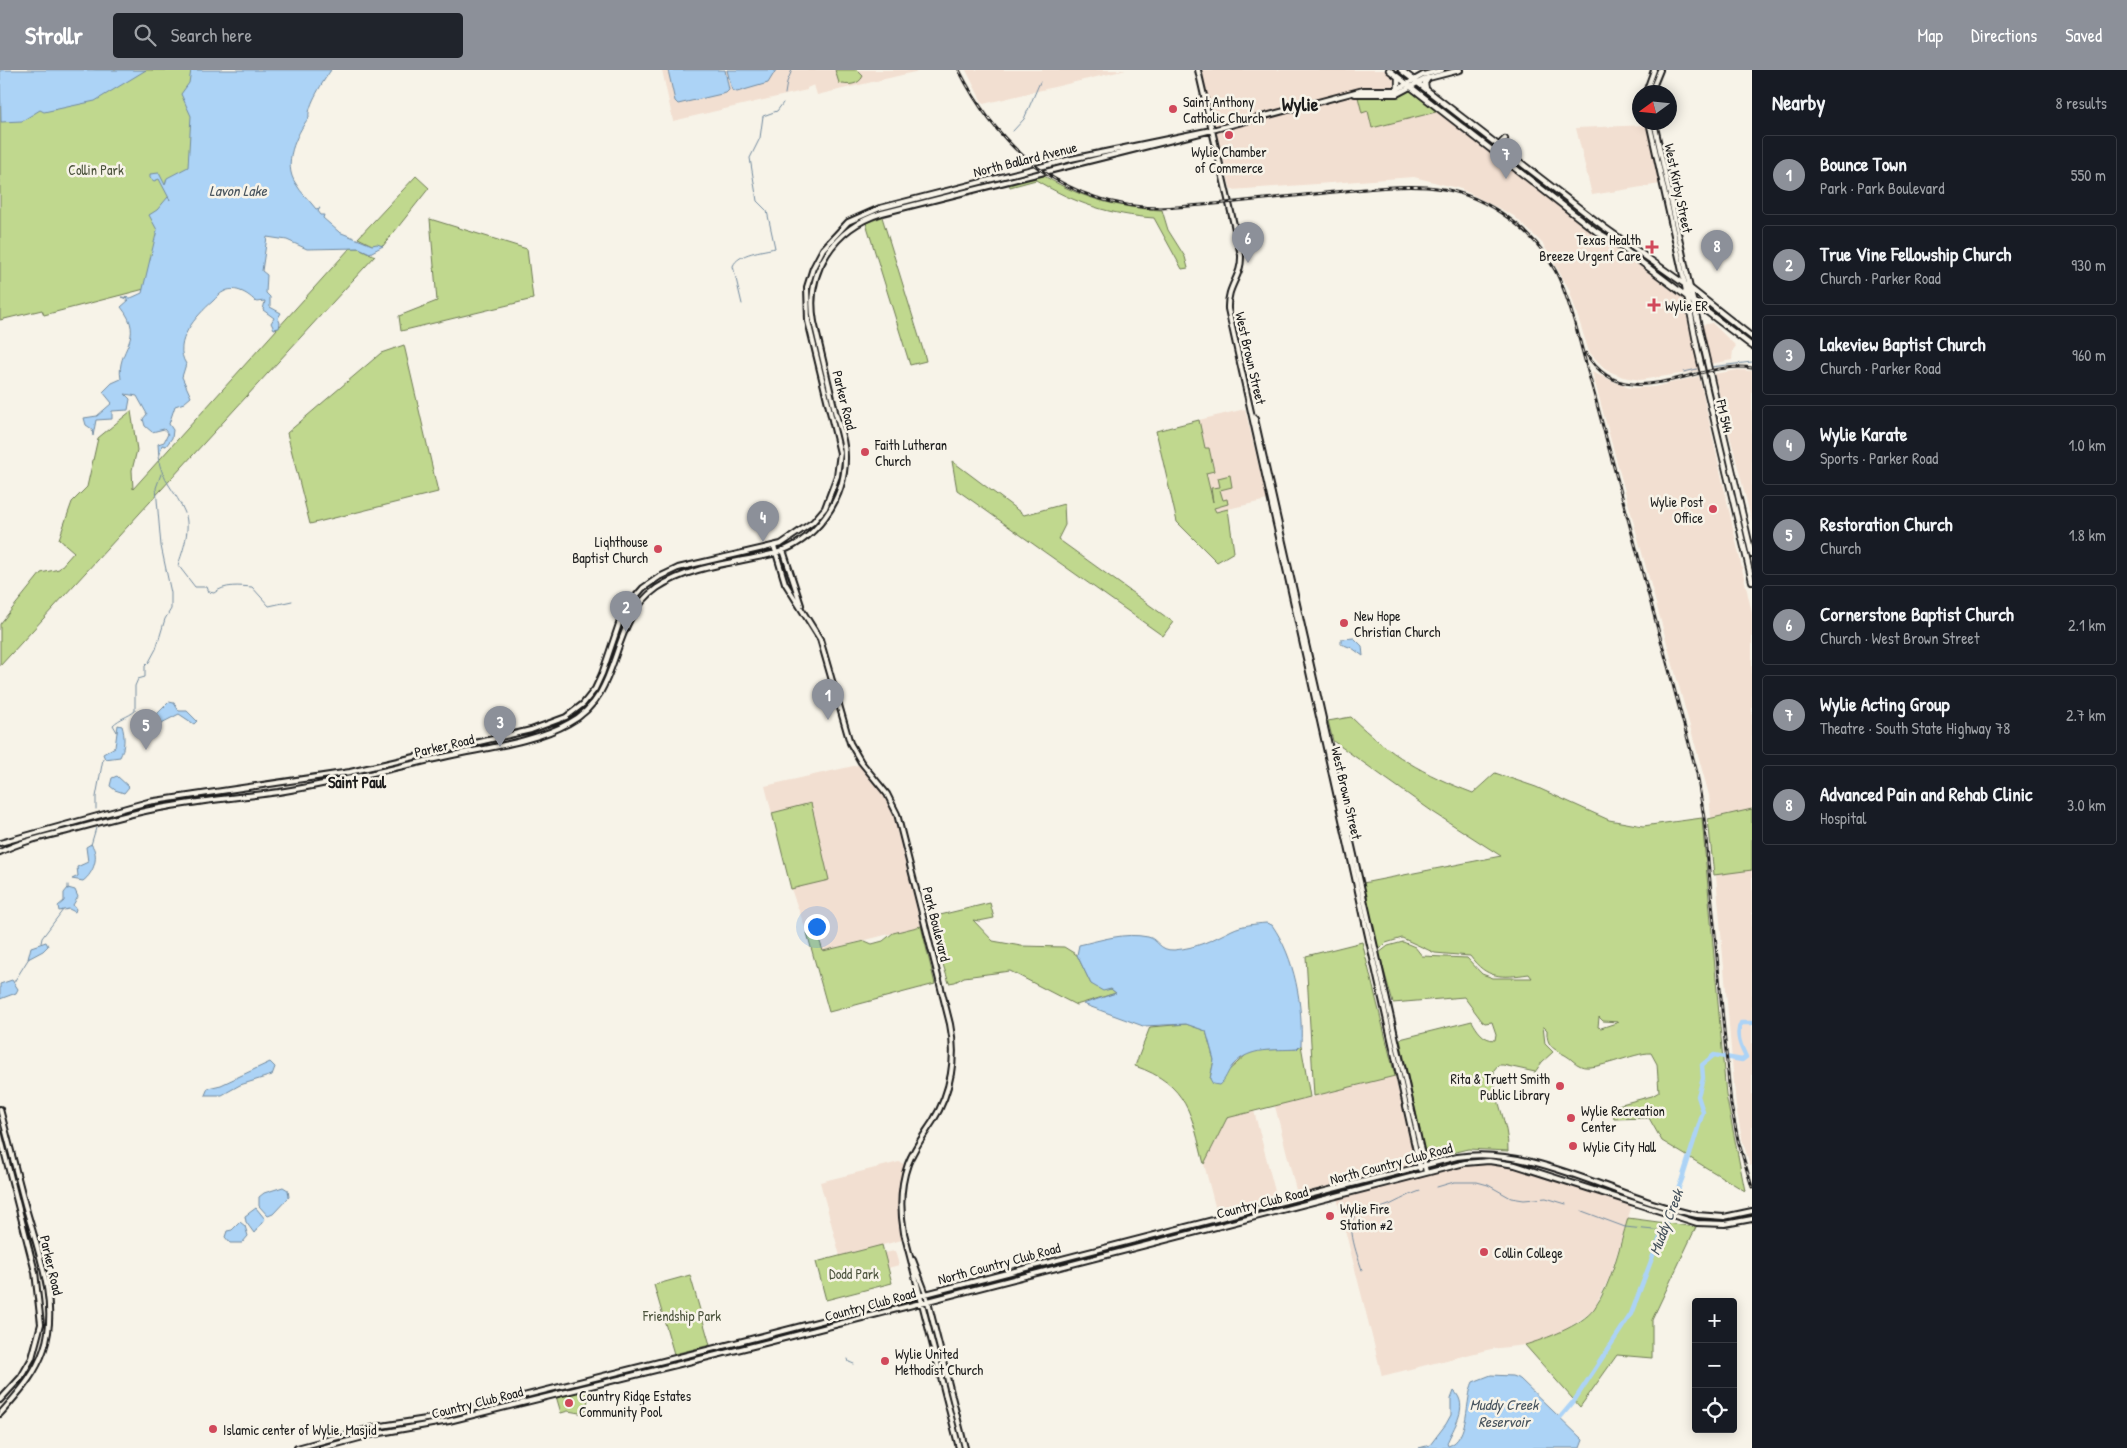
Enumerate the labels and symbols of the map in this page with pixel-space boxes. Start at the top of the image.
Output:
north arrow [1632,85,1677,130]
district label: Wylie [1282,91,1319,118]
place label: Saint Anthony Catholic Church [1183,92,1264,127]
marker: Saint Anthony Catholic Church [1167,103,1179,115]
marker: Wylie Chamber of Commerce [1223,129,1235,141]
street label: North Ballard Avenue [971,137,1079,181]
pin: 7 [1490,138,1522,179]
place label: Wylie Chamber of Commerce [1191,142,1267,177]
street label: West Kirby Street [1659,142,1698,235]
park label: Collin Park [68,160,124,179]
water label: Lavon Lake [209,180,268,201]
pin: 6 [1232,222,1264,263]
place label: Texas Health Breeze Urgent Care [1539,230,1641,266]
pin: 8 [1701,230,1733,271]
marker: Texas Health Breeze Urgent Care [1645,240,1659,254]
place label: Wylie ER [1665,296,1708,316]
marker: Wylie ER [1647,298,1661,312]
street label: West Brown Street [1231,310,1271,406]
street label: Parker Road [828,368,862,432]
street label: FM 544 [1712,397,1738,434]
place label: Faith Lutheran Church [874,435,947,470]
marker: Faith Lutheran Church [859,446,871,458]
place label: Wylie Post Office [1650,492,1703,527]
pin: 4 [747,501,779,542]
marker: Wylie Post Office [1707,503,1719,515]
place label: Lighthouse Baptist Church [572,532,648,568]
marker: Lighthouse Baptist Church [652,543,664,555]
pin: 2 [610,591,642,632]
place label: New Hope Christian Church [1354,606,1440,641]
marker: New Hope Christian Church [1338,617,1350,629]
pin: 1 [812,679,844,720]
pin: 3 [484,706,516,747]
pin: 5 [130,709,162,750]
street label: Parker Road [412,729,476,761]
street label: West Brown Street [1327,745,1367,841]
district label: Saint Paul [328,771,387,793]
street label: Park Boulevard [919,885,956,964]
your location [804,914,830,940]
place label: Rita & Truett Smith Public Library [1451,1069,1550,1105]
marker: Rita & Truett Smith Public Library [1554,1080,1566,1092]
place label: Wylie Recreation Center [1581,1101,1665,1136]
marker: Wylie Recreation Center [1565,1112,1577,1124]
street label: North Country Club Road [1328,1137,1455,1189]
place label: Wylie City Hall [1583,1137,1657,1157]
marker: Wylie City Hall [1567,1140,1579,1152]
street label: Country Club Road [1214,1181,1310,1224]
water label: Muddy Creek [1644,1185,1689,1258]
place label: Wylie Fire Station #2 [1340,1199,1393,1234]
marker: Wylie Fire Station #2 [1324,1210,1336,1222]
street label: Parker Road [36,1233,68,1297]
street label: North Country Club Road [936,1237,1063,1289]
place label: Collin College [1494,1243,1563,1263]
marker: Collin College [1478,1246,1490,1258]
park label: Dodd Park [829,1264,879,1283]
street label: Country Club Road [822,1283,918,1326]
park label: Friendship Park [642,1306,721,1326]
place label: Wylie United Methodist Church [895,1344,983,1379]
marker: Wylie United Methodist Church [879,1355,891,1367]
street label: Country Club Road [429,1381,525,1424]
place label: Country Ridge Estates Community Pool [579,1386,691,1422]
water label: Muddy Creek Reservoir [1470,1394,1540,1432]
marker: Country Ridge Estates Community Pool [563,1397,575,1409]
place label: Islamic center of Wylie, Masjid [223,1420,377,1440]
marker: Islamic center of Wylie, Masjid [207,1423,219,1435]

